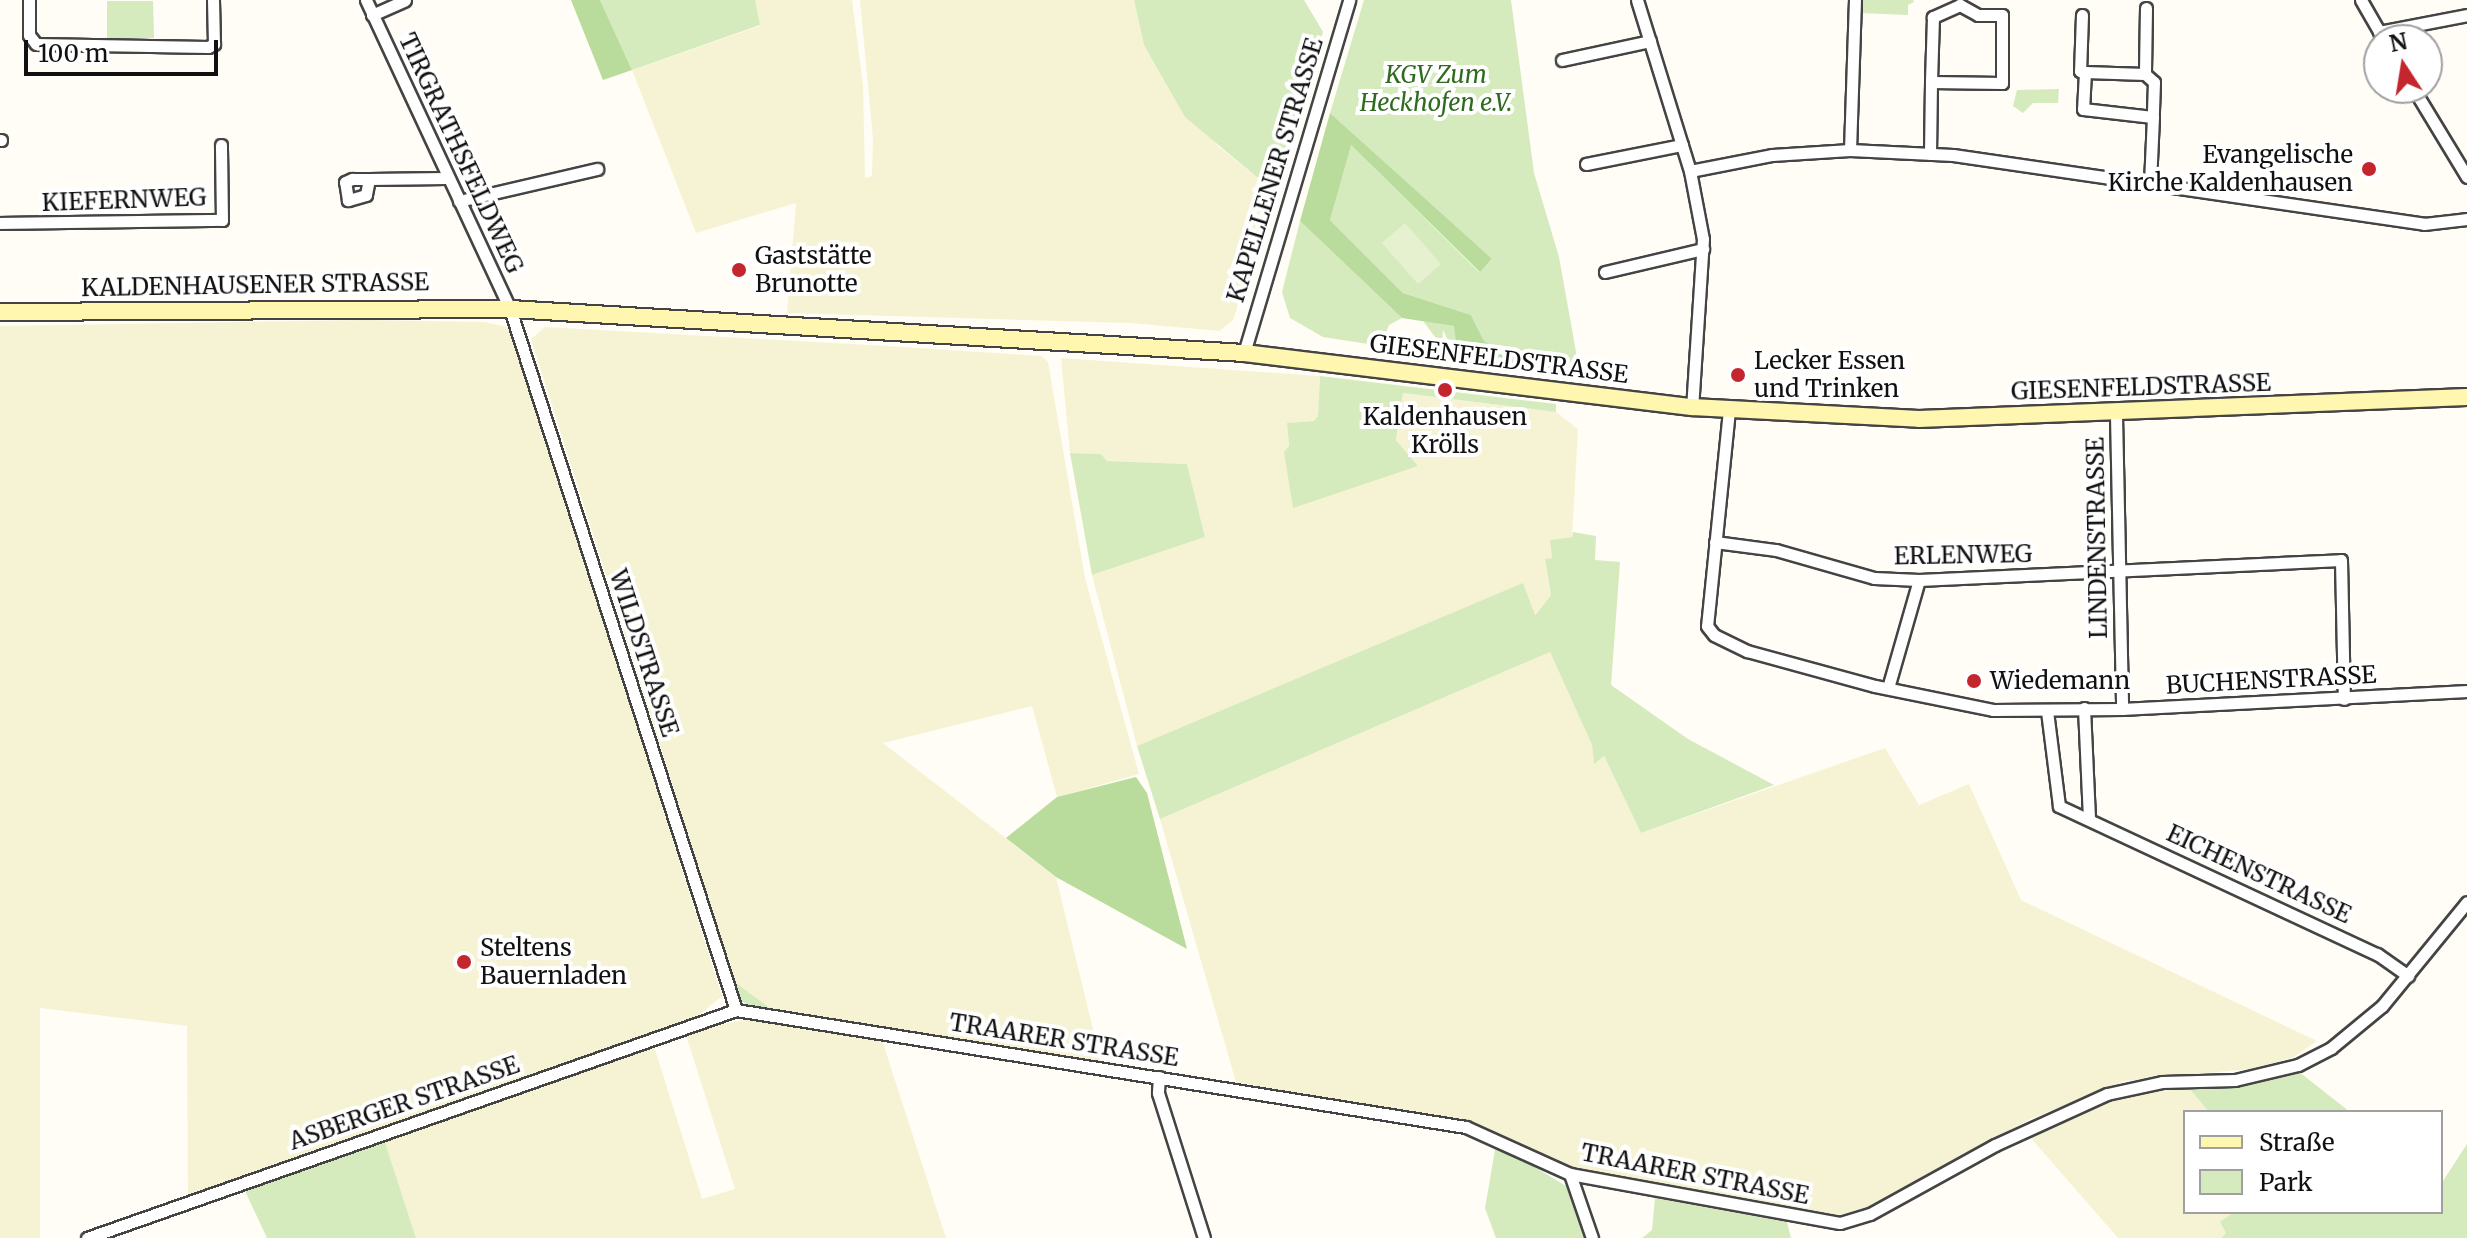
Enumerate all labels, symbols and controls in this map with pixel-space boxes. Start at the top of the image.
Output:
scale bar [28,24,222,74]
north arrow [2363,24,2443,104]
text: N [2387,27,2410,58]
street label: TIRGRATHSFELDWEG [393,28,529,278]
street label: KAPELLENER STRASSE [1221,34,1329,306]
text: 100 m [38,38,108,69]
park label: KGV Zum Heckhofen e.V. [1360,61,1512,117]
place label: Evangelische Kirche Kaldenhausen [2108,141,2353,197]
marker: Evangelische Kirche Kaldenhausen [2360,160,2378,178]
street label: KIEFERNWEG [41,183,207,217]
place label: Gaststätte Brunotte [755,242,871,298]
marker: Gaststätte Brunotte [730,261,748,279]
street label: KALDENHAUSENER STRASSE [81,268,429,302]
street label: GIESENFELDSTRASSE [1368,329,1630,389]
place label: Lecker Essen und Trinken [1754,347,1905,403]
marker: Lecker Essen und Trinken [1729,366,1747,384]
street label: GIESENFELDSTRASSE [2011,368,2271,406]
marker: Kaldenhausen Krölls [1436,381,1454,399]
place label: Kaldenhausen Krölls [1363,403,1527,459]
street label: LINDENSTRASSE [2081,437,2113,639]
street label: ERLENWEG [1894,539,2032,571]
street label: WILDSTRASSE [603,566,685,740]
street label: BUCHENSTRASSE [2165,660,2377,700]
place label: Wiedemann [1990,667,2130,695]
marker: Wiedemann [1965,672,1983,690]
street label: EICHENSTRASSE [2162,819,2356,929]
place label: Steltens Bauernladen [480,934,627,990]
marker: Steltens Bauernladen [455,953,473,971]
street label: TRAARER STRASSE [947,1008,1181,1072]
street label: ASBERGER STRASSE [285,1050,523,1156]
legend [2183,1110,2443,1214]
text: Straße [2259,1127,2334,1158]
street label: TRAARER STRASSE [1579,1138,1811,1210]
text: Park [2259,1167,2312,1198]

